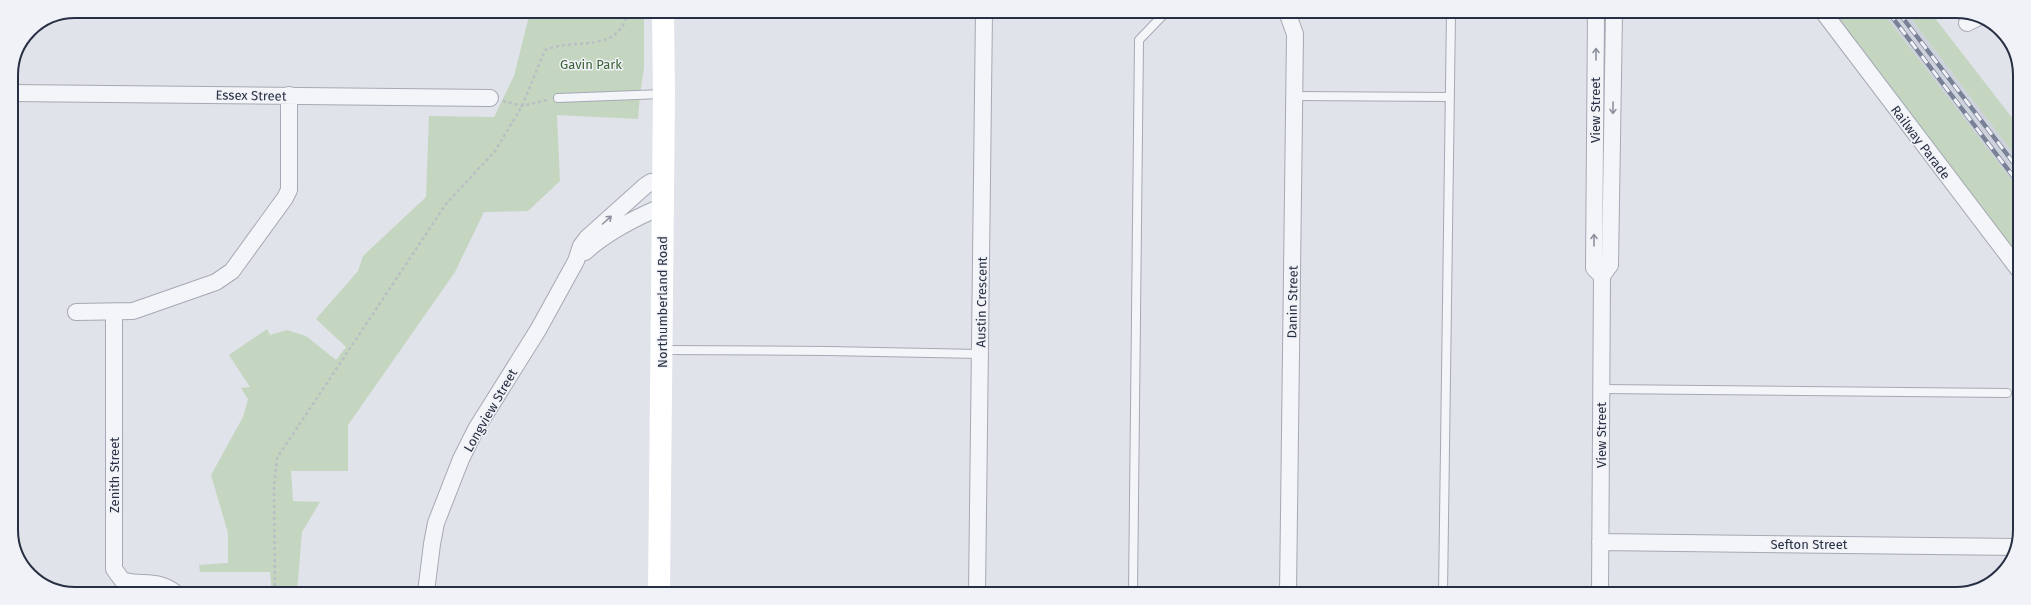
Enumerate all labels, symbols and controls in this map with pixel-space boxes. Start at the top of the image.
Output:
one-way arrow [1592,48,1600,61]
park label: Gavin Park [560,57,622,72]
street label: View Street [1588,77,1603,143]
street label: Essex Street [215,87,287,104]
one-way arrow [1609,101,1616,114]
street label: Railway Parade [1888,102,1953,182]
one-way arrow [602,215,612,225]
one-way arrow [1590,234,1598,247]
street label: Northumberland Road [655,236,670,368]
street label: Austin Crescent [973,256,990,347]
street label: Danin Street [1284,265,1301,339]
street label: Longview Street [461,366,520,454]
street label: View Street [1594,402,1609,468]
street label: Zenith Street [107,437,122,513]
street label: Sefton Street [1771,537,1848,552]

